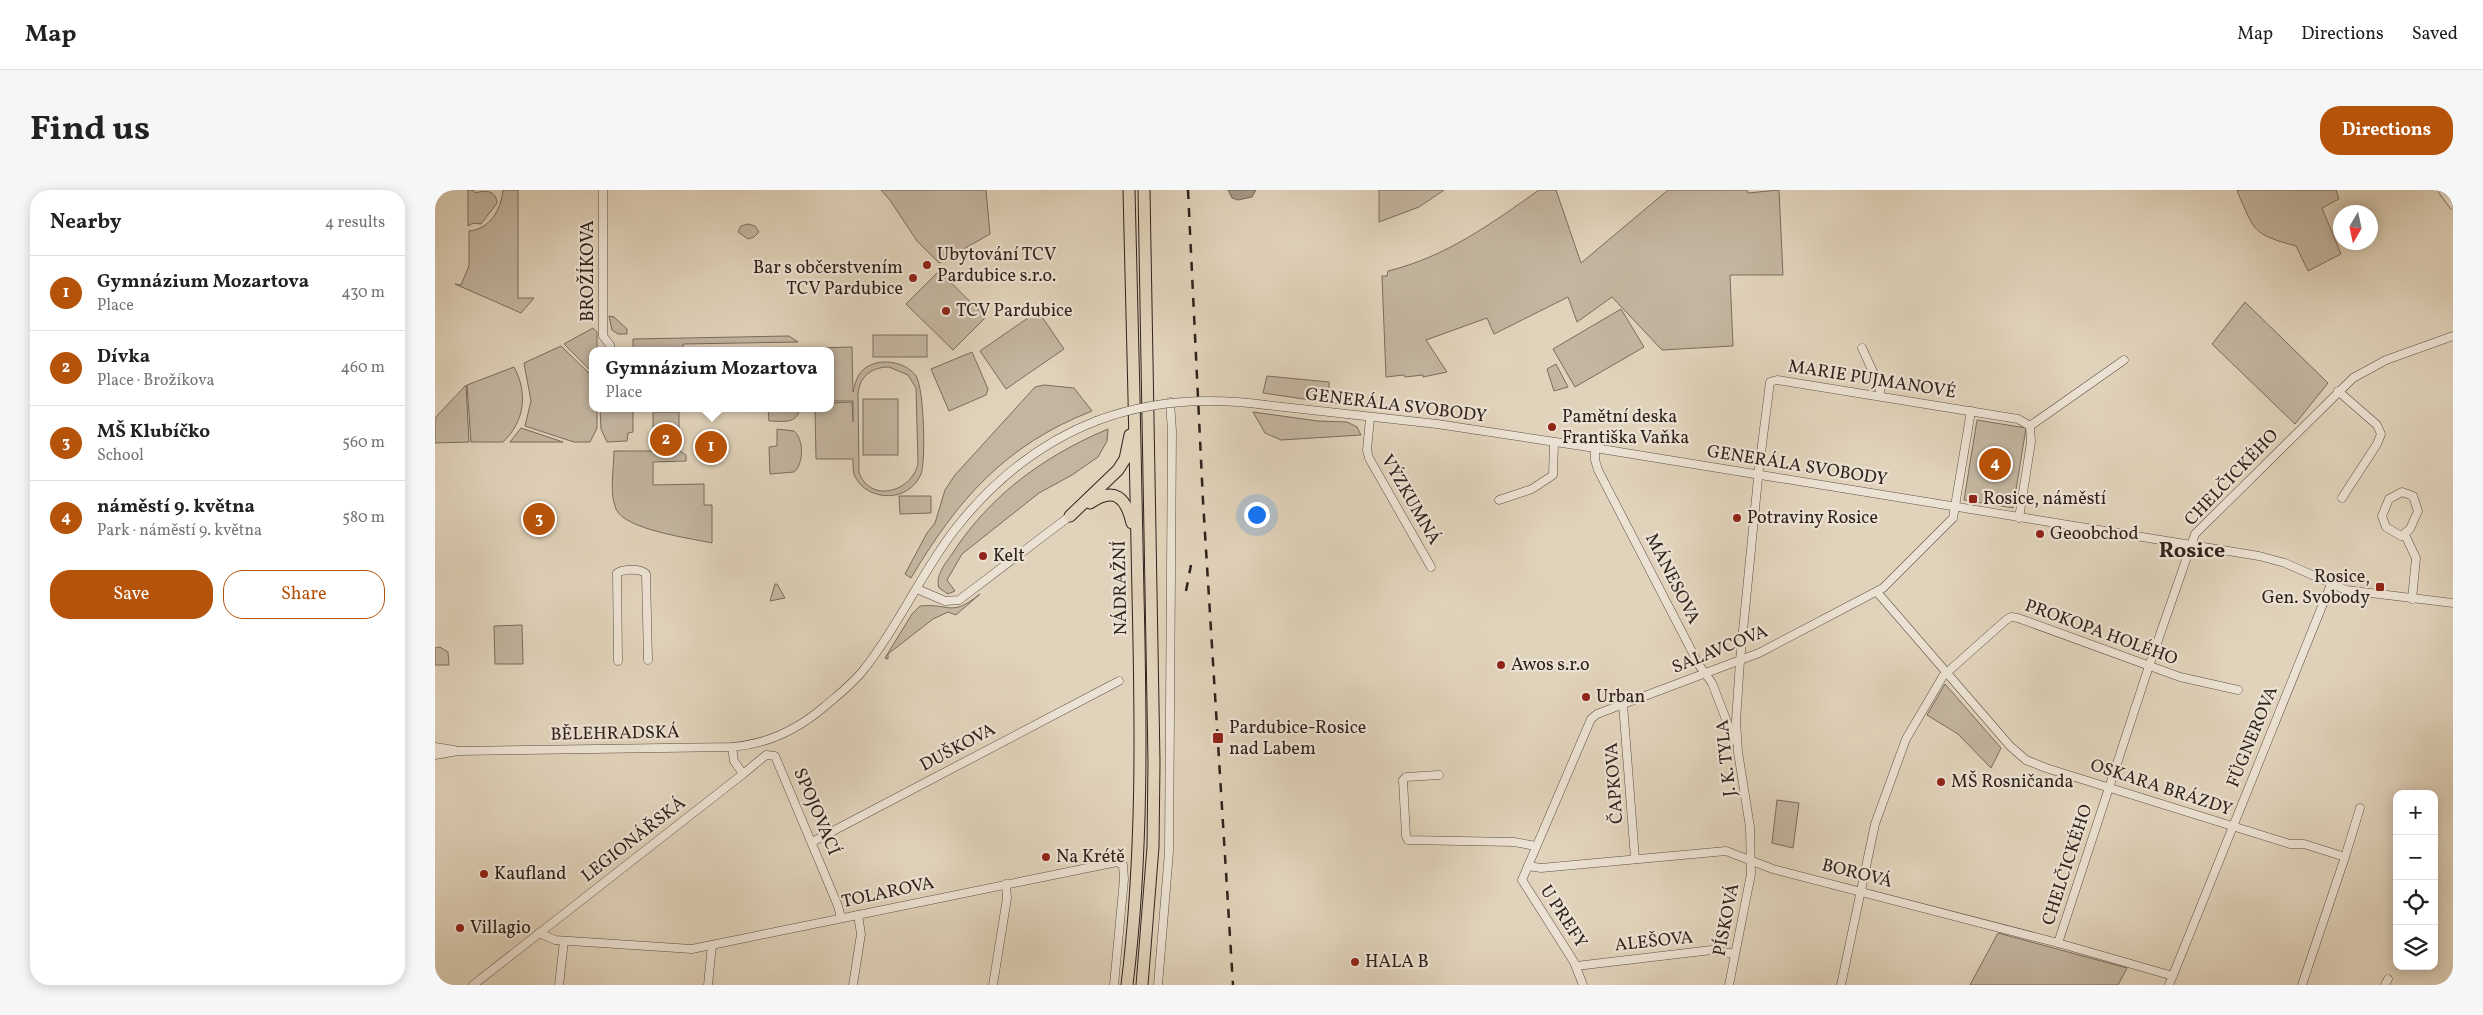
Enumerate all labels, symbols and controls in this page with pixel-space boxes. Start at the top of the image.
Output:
text: Map [25,18,76,52]
text: Map [2237,22,2273,47]
text: Directions [2301,22,2384,47]
text: Saved [2412,22,2458,47]
text: Find us [30,106,150,154]
button: Directions [2320,106,2453,155]
north arrow [2333,205,2378,250]
text: Nearby [50,208,121,237]
text: 4 results [325,212,385,234]
street label: BROŽÍKOVA [576,220,601,322]
place label: Ubytování TCV Pardubice s.r.o. [937,243,1056,289]
place label: Bar s občerstvením TCV Pardubice [753,256,903,302]
marker: Ubytování TCV Pardubice s.r.o. [921,259,933,271]
text: Gymnázium Mozartova [97,269,309,295]
marker: Bar s občerstvením TCV Pardubice [907,272,919,284]
text: 1 [63,282,69,304]
text: 430 m [341,282,385,304]
text: Place [97,295,134,317]
place label: TCV Pardubice [956,299,1073,324]
marker: TCV Pardubice [940,305,952,317]
text: Dívka [97,344,150,370]
popup [589,347,834,412]
street label: MARIE PUJMANOVÉ [1786,354,1958,406]
text: Gymnázium Mozartova [605,356,818,382]
text: 2 [62,357,70,379]
text: 460 m [341,357,385,379]
text: Place · Brožíkova [97,370,215,392]
text: Place [605,382,642,404]
street label: GENERÁLA SVOBODY [1304,382,1488,430]
place label: Pamětní deska Františka Vaňka [1562,405,1689,451]
text: MŠ Klubíčko [97,419,210,445]
pin: 2 [650,421,682,459]
marker: Pamětní deska Františka Vaňka [1546,421,1558,433]
street label: CHELČICKÉHO [2179,424,2285,532]
pin: 1 [695,428,727,466]
text: 3 [62,432,70,454]
text: 560 m [342,432,385,454]
street label: GENERÁLA SVOBODY [1705,439,1889,493]
text: School [97,445,144,467]
pin: 4 [1979,445,2011,483]
street label: VÝZKUMNÁ [1374,450,1446,550]
place label: Rosice, náměstí [1983,487,2107,512]
marker: Rosice, náměstí [1967,493,1979,505]
text: náměstí 9. května [97,494,255,520]
pin: 3 [523,500,555,538]
your location [1244,502,1270,528]
place label: Potraviny Rosice [1747,506,1878,531]
text: 4 [61,507,71,529]
text: 580 m [342,507,385,529]
marker: Potraviny Rosice [1731,512,1743,524]
text: Park · náměstí 9. května [97,520,262,542]
place label: Geoobchod [2050,522,2139,547]
marker: Geoobchod [2034,528,2046,540]
street label: MÁNESOVA [1638,529,1706,629]
district label: Rosice [2159,536,2225,567]
street label: NÁDRAŽNÍ [1108,540,1134,636]
place label: Kelt [993,544,1025,569]
marker: Kelt [977,550,989,562]
place label: Rosice, Gen. Svobody [2262,565,2370,611]
button: Save [50,570,213,619]
button: Share [223,570,385,619]
marker: Rosice, Gen. Svobody [2374,581,2386,593]
street label: PROKOPA HOLÉHO [2021,594,2181,672]
street label: SALAVCOVA [1668,619,1772,681]
place label: Awos s.r.o [1511,653,1590,678]
marker: Awos s.r.o [1495,659,1507,671]
street label: FÜGNEROVA [2221,682,2285,791]
place label: Urban [1596,685,1646,710]
marker: Urban [1580,691,1592,703]
place label: Pardubice-Rosice nad Labem [1229,716,1366,762]
street label: DUŠKOVA [916,717,1000,778]
street label: J. K. TYLA [1710,718,1743,798]
street label: BĚLEHRADSKÁ [550,720,680,748]
marker: Pardubice-Rosice nad Labem [1211,731,1225,745]
street label: ČAPKOVA [1600,741,1630,825]
street label: OSKARA BRÁZDY [2087,753,2235,823]
street label: SPOJOVACÍ [786,764,846,860]
place label: MŠ Rosničanda [1951,770,2074,795]
marker: MŠ Rosničanda [1935,776,1947,788]
map controls [2393,790,2438,970]
button: + [2393,790,2438,835]
street label: LEGIONÁŘSKÁ [577,791,692,889]
street label: CHELČICKÉHO [2037,801,2099,929]
button: − [2393,835,2438,880]
place label: Na Krétě [1056,845,1125,870]
marker: Na Krétě [1040,851,1052,863]
street label: BOROVÁ [1819,853,1895,895]
place label: Kaufland [494,862,566,887]
marker: Kaufland [478,868,490,880]
street label: TOLAROVA [839,871,937,915]
button: locate [2393,880,2438,925]
street label: U PREFY [1533,881,1593,953]
street label: PÍSKOVÁ [1708,881,1746,959]
place label: Villagio [470,916,531,941]
marker: Villagio [454,922,466,934]
street label: ALEŠOVA [1613,925,1695,959]
button: layers [2393,925,2438,970]
place label: HALA B [1365,950,1429,975]
marker: HALA B [1349,956,1361,968]

